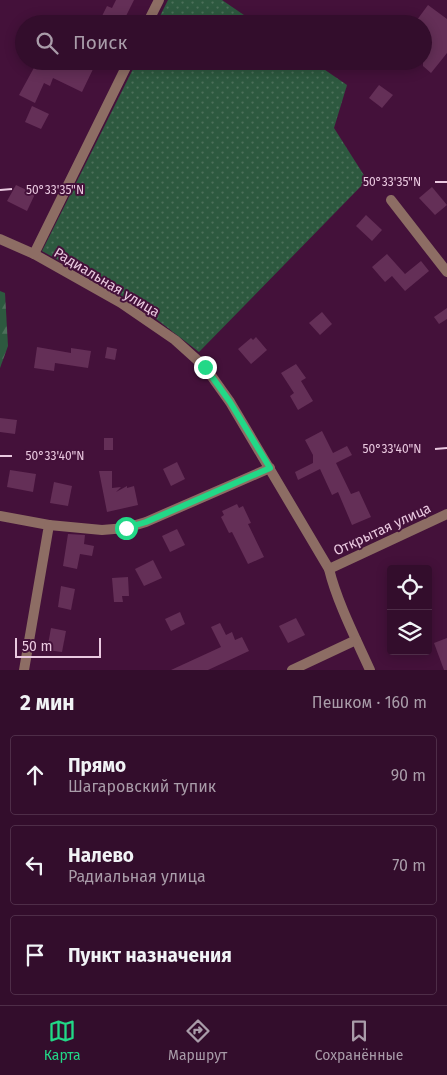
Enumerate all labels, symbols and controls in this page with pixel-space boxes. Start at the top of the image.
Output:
search box [15,15,432,70]
icon: search [33,29,61,57]
text: Поиск [73,31,127,54]
text: 50°33'35"N [363,175,421,189]
text: 50°33'35"N [26,183,84,197]
street label: Радиальная улица [51,244,163,321]
route end [194,356,217,379]
text: 50°33'40"N [362,442,422,456]
text: 50°33'40"N [25,449,85,463]
street label: Открытая улица [331,499,434,559]
route start [115,517,138,540]
map controls [387,565,432,655]
button: locate [387,565,432,610]
button: layers [387,610,432,655]
scale bar [15,635,101,658]
text: 50 m [22,638,53,655]
text: 2 мин [20,690,75,716]
text: Пешком · 160 m [312,693,427,712]
text: Прямо [68,754,126,777]
icon: ahead [21,761,49,789]
text: 90 m [391,766,426,785]
text: Шагаровский тупик [68,777,216,796]
text: Налево [68,844,134,867]
icon: left [21,851,49,879]
text: 70 m [392,856,426,875]
text: Радиальная улица [68,867,206,886]
icon: arrive [21,941,49,969]
text: Пункт назначения [68,944,232,967]
tab: Карта [44,1017,81,1064]
tab: Маршрут [168,1017,227,1064]
tab: Сохранённые [315,1017,403,1064]

